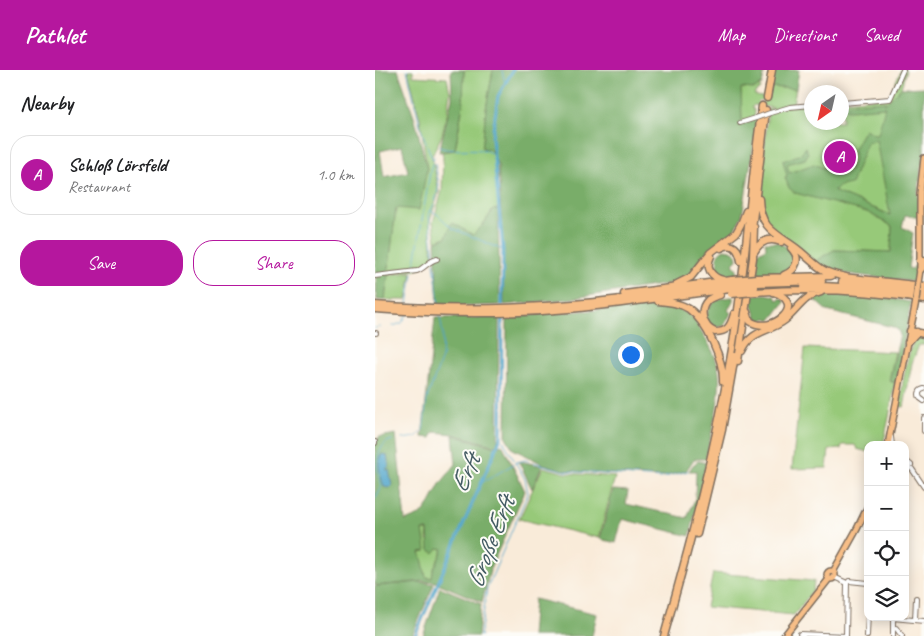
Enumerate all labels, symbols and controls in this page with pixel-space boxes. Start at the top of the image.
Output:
text: Pathlet [25,20,85,50]
text: Map [718,24,745,46]
text: Directions [773,24,836,46]
text: Saved [864,24,899,46]
north arrow [804,85,849,130]
text: Nearby [20,90,73,116]
pin: A [824,138,856,176]
text: Schloß Lörsfeld [68,153,167,177]
text: A [33,165,41,185]
text: 1.0 km [317,165,354,185]
text: Restaurant [68,177,130,197]
button: Save [20,240,183,286]
button: Share [193,240,355,286]
your location [618,342,644,368]
map controls [864,441,909,621]
button: + [864,441,909,486]
water label: Erft [442,444,490,497]
button: − [864,486,909,531]
water label: Große Erft [458,487,524,592]
button: locate [864,531,909,576]
button: layers [864,576,909,621]

